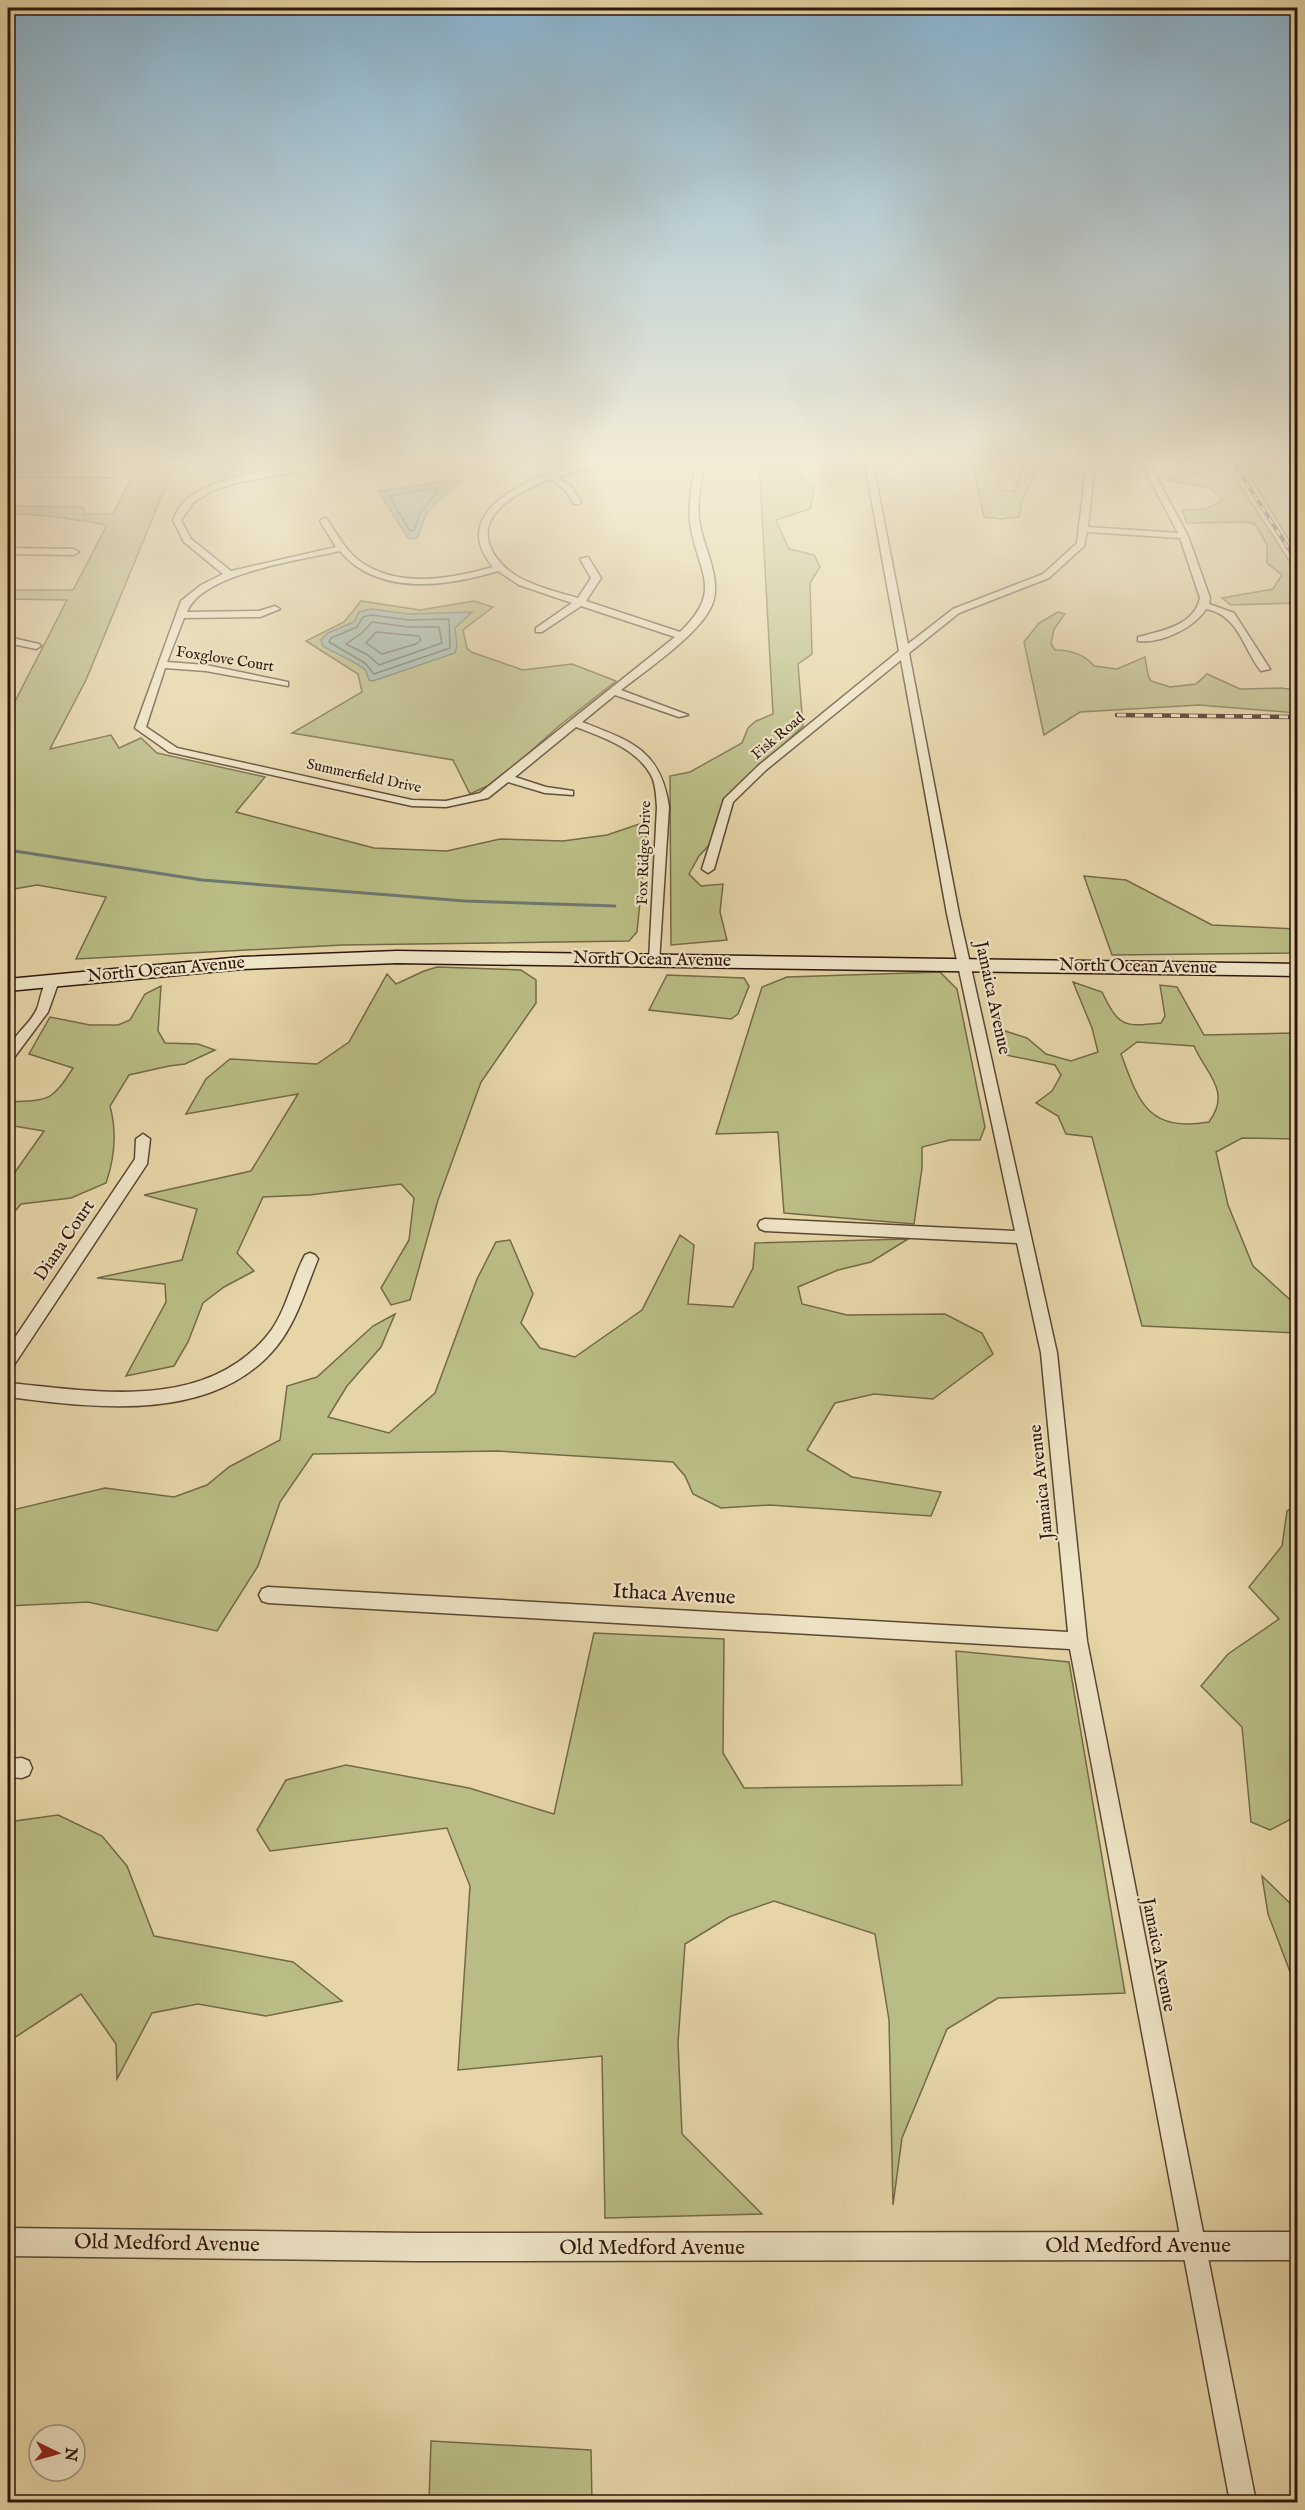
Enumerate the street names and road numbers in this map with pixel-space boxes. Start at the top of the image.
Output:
street label: Foxglove Court [175,642,275,676]
street label: Fisk Road [747,708,809,764]
street label: Summerfield Drive [305,755,423,797]
street label: Fox Ridge Drive [633,800,655,906]
street label: Jamaica Avenue [968,937,1015,1057]
street label: North Ocean Avenue [573,947,731,973]
street label: North Ocean Avenue [86,952,246,988]
street label: North Ocean Avenue [1059,954,1217,980]
street label: Diana Court [29,1196,101,1286]
street label: Jamaica Avenue [1025,1423,1060,1543]
street label: Ithaca Avenue [612,1578,737,1612]
street label: Jamaica Avenue [1135,1894,1180,2014]
street label: Old Medford Avenue [74,2229,260,2259]
street label: Old Medford Avenue [1045,2233,1231,2260]
street label: Old Medford Avenue [559,2235,745,2262]

